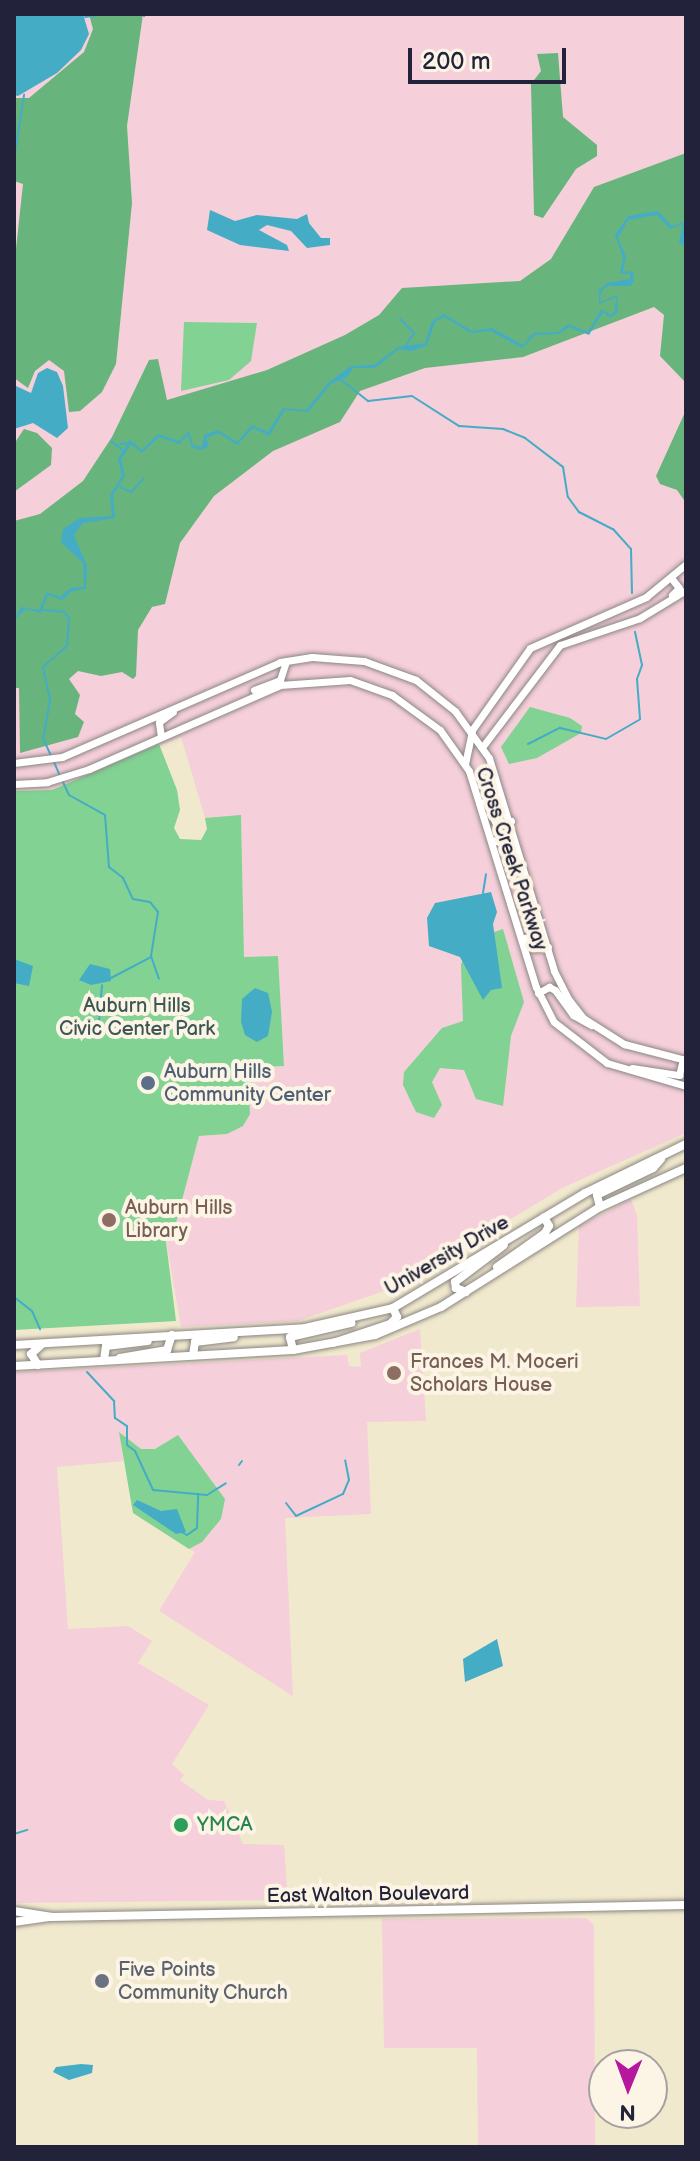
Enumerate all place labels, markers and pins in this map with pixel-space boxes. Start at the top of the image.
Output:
place label: Auburn Hills Community Center [164,1060,332,1107]
marker: Auburn Hills Community Center [139,1074,157,1092]
place label: Auburn Hills Library [125,1196,232,1243]
marker: Auburn Hills Library [100,1211,118,1229]
place label: Frances M. Moceri Scholars House [410,1350,579,1397]
marker: Frances M. Moceri Scholars House [385,1364,403,1382]
place label: YMCA [197,1813,252,1837]
marker: YMCA [172,1816,190,1834]
place label: Five Points Community Church [118,1958,289,2005]
marker: Five Points Community Church [93,1972,111,1990]

